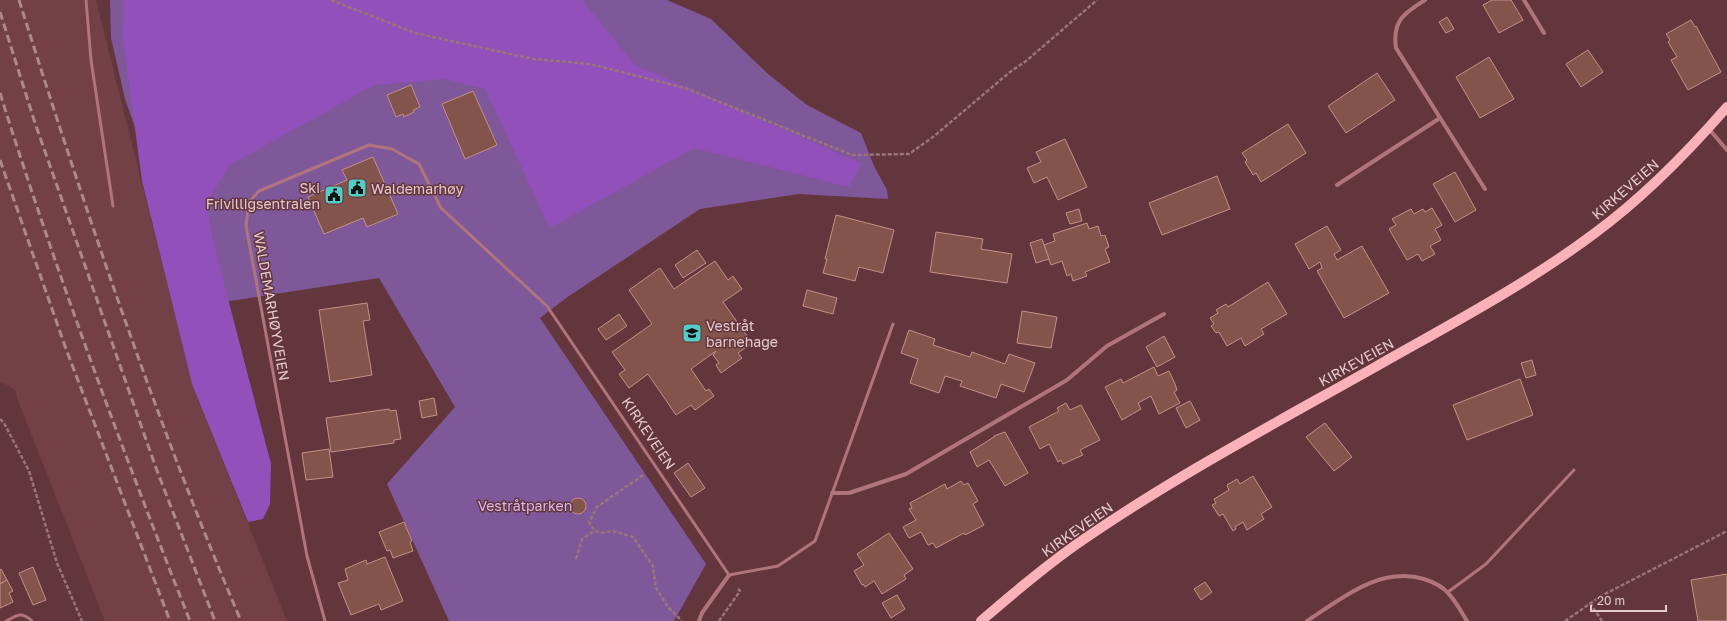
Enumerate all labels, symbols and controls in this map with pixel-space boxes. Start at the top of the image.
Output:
street label: KIRKEVEIEN [1588,155,1662,223]
public building icon: Waldemarhøy [346,177,368,199]
place label: Ski Frivilligsentralen [206,179,320,212]
place label: Waldemarhøy [371,180,463,197]
public building icon: Ski Frivilligsentralen [323,184,345,206]
street label: WALDEMARHØYVEIEN [251,230,293,382]
place label: Vestråt barnehage [706,317,778,350]
school or university icon: Vestråt barnehage [681,322,703,344]
street label: KIRKEVEIEN [1315,334,1397,390]
street label: KIRKEVEIEN [619,394,679,472]
park label: Vestråtparken [478,497,572,514]
street label: KIRKEVEIEN [1038,498,1116,560]
scale bar [1591,587,1666,613]
text: 20 m [1597,593,1625,608]

